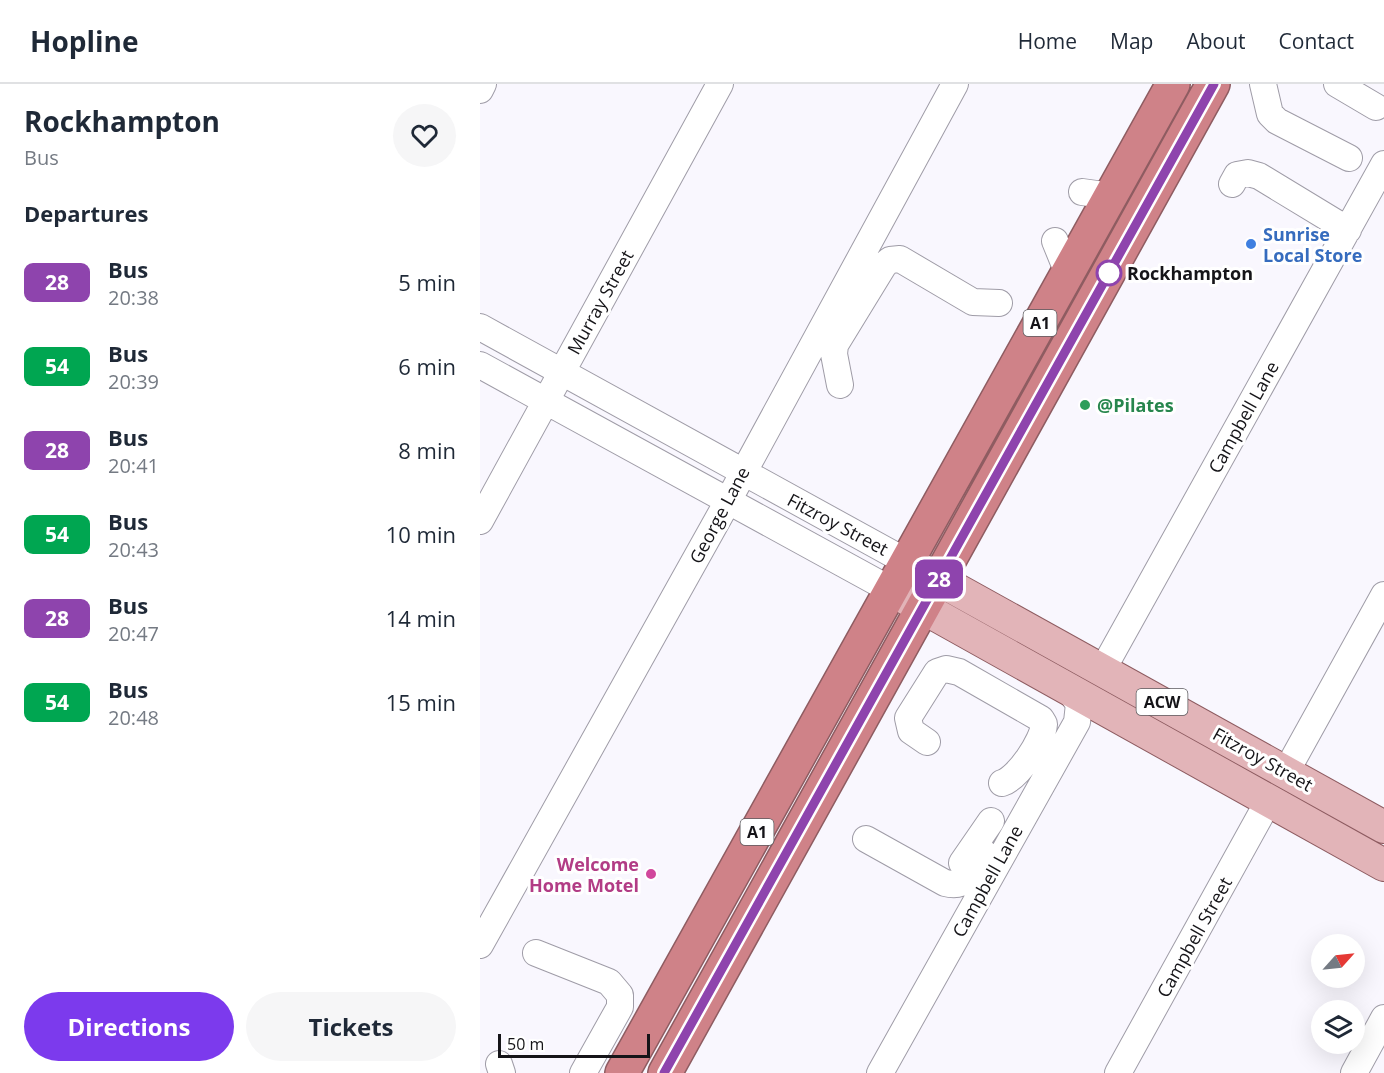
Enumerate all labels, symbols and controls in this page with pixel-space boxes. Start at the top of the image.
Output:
text: Hopline [30,22,139,60]
text: Home [1018,27,1077,55]
text: Map [1110,27,1153,55]
text: About [1186,27,1246,55]
text: Contact [1279,27,1354,55]
text: Rockhampton [24,102,220,140]
button: heart [393,104,456,167]
text: Bus [24,144,59,171]
text: Departures [24,198,148,228]
place label: Sunrise Local Store [1263,222,1362,267]
marker: Sunrise Local Store [1244,237,1258,251]
street label: Murray Street [561,245,639,359]
text: Bus [108,254,148,284]
marker: Rockhampton [1096,260,1122,286]
place label: Rockhampton [1127,261,1253,285]
text: 5 min [398,267,456,297]
text: 28 [45,268,69,296]
text: 20:38 [108,284,159,311]
road number: A1 [1024,310,1056,336]
text: Bus [108,338,148,368]
text: 6 min [398,351,456,381]
text: 54 [45,352,69,380]
street label: Campbell Lane [1202,357,1284,477]
text: 20:39 [108,368,159,395]
place label: @Pilates [1097,393,1174,417]
marker: @Pilates [1078,398,1092,412]
text: Bus [108,422,148,452]
text: 8 min [398,435,456,465]
text: 28 [45,436,69,464]
text: 20:41 [108,452,159,479]
street label: George Lane [683,462,755,568]
street label: Fitzroy Street [783,487,893,561]
text: Bus [108,506,148,536]
text: 10 min [386,519,456,549]
text: 54 [45,520,69,548]
text: 20:43 [108,536,159,563]
line badge: 28 [912,560,966,598]
text: 28 [927,565,951,593]
text: Bus [108,590,148,620]
text: 14 min [386,603,456,633]
text: 28 [45,604,69,632]
text: 20:47 [108,620,159,647]
text: Bus [108,674,148,704]
text: 15 min [386,687,456,717]
text: 54 [45,688,69,716]
road number: ACW [1136,689,1188,715]
text: 20:48 [108,704,159,731]
street label: Fitzroy Street [1209,722,1317,796]
road number: A1 [740,819,774,845]
street label: Campbell Lane [946,821,1028,941]
place label: Welcome Home Motel [529,852,639,897]
marker: Welcome Home Motel [644,867,658,881]
street label: Campbell Street [1151,873,1237,1001]
north arrow [1311,934,1365,988]
map controls [1311,934,1365,1054]
button: Directions [24,992,234,1061]
button: Tickets [246,992,456,1061]
button: layers [1311,1000,1365,1054]
scale bar [498,1031,650,1058]
text: 50 m [507,1033,544,1055]

